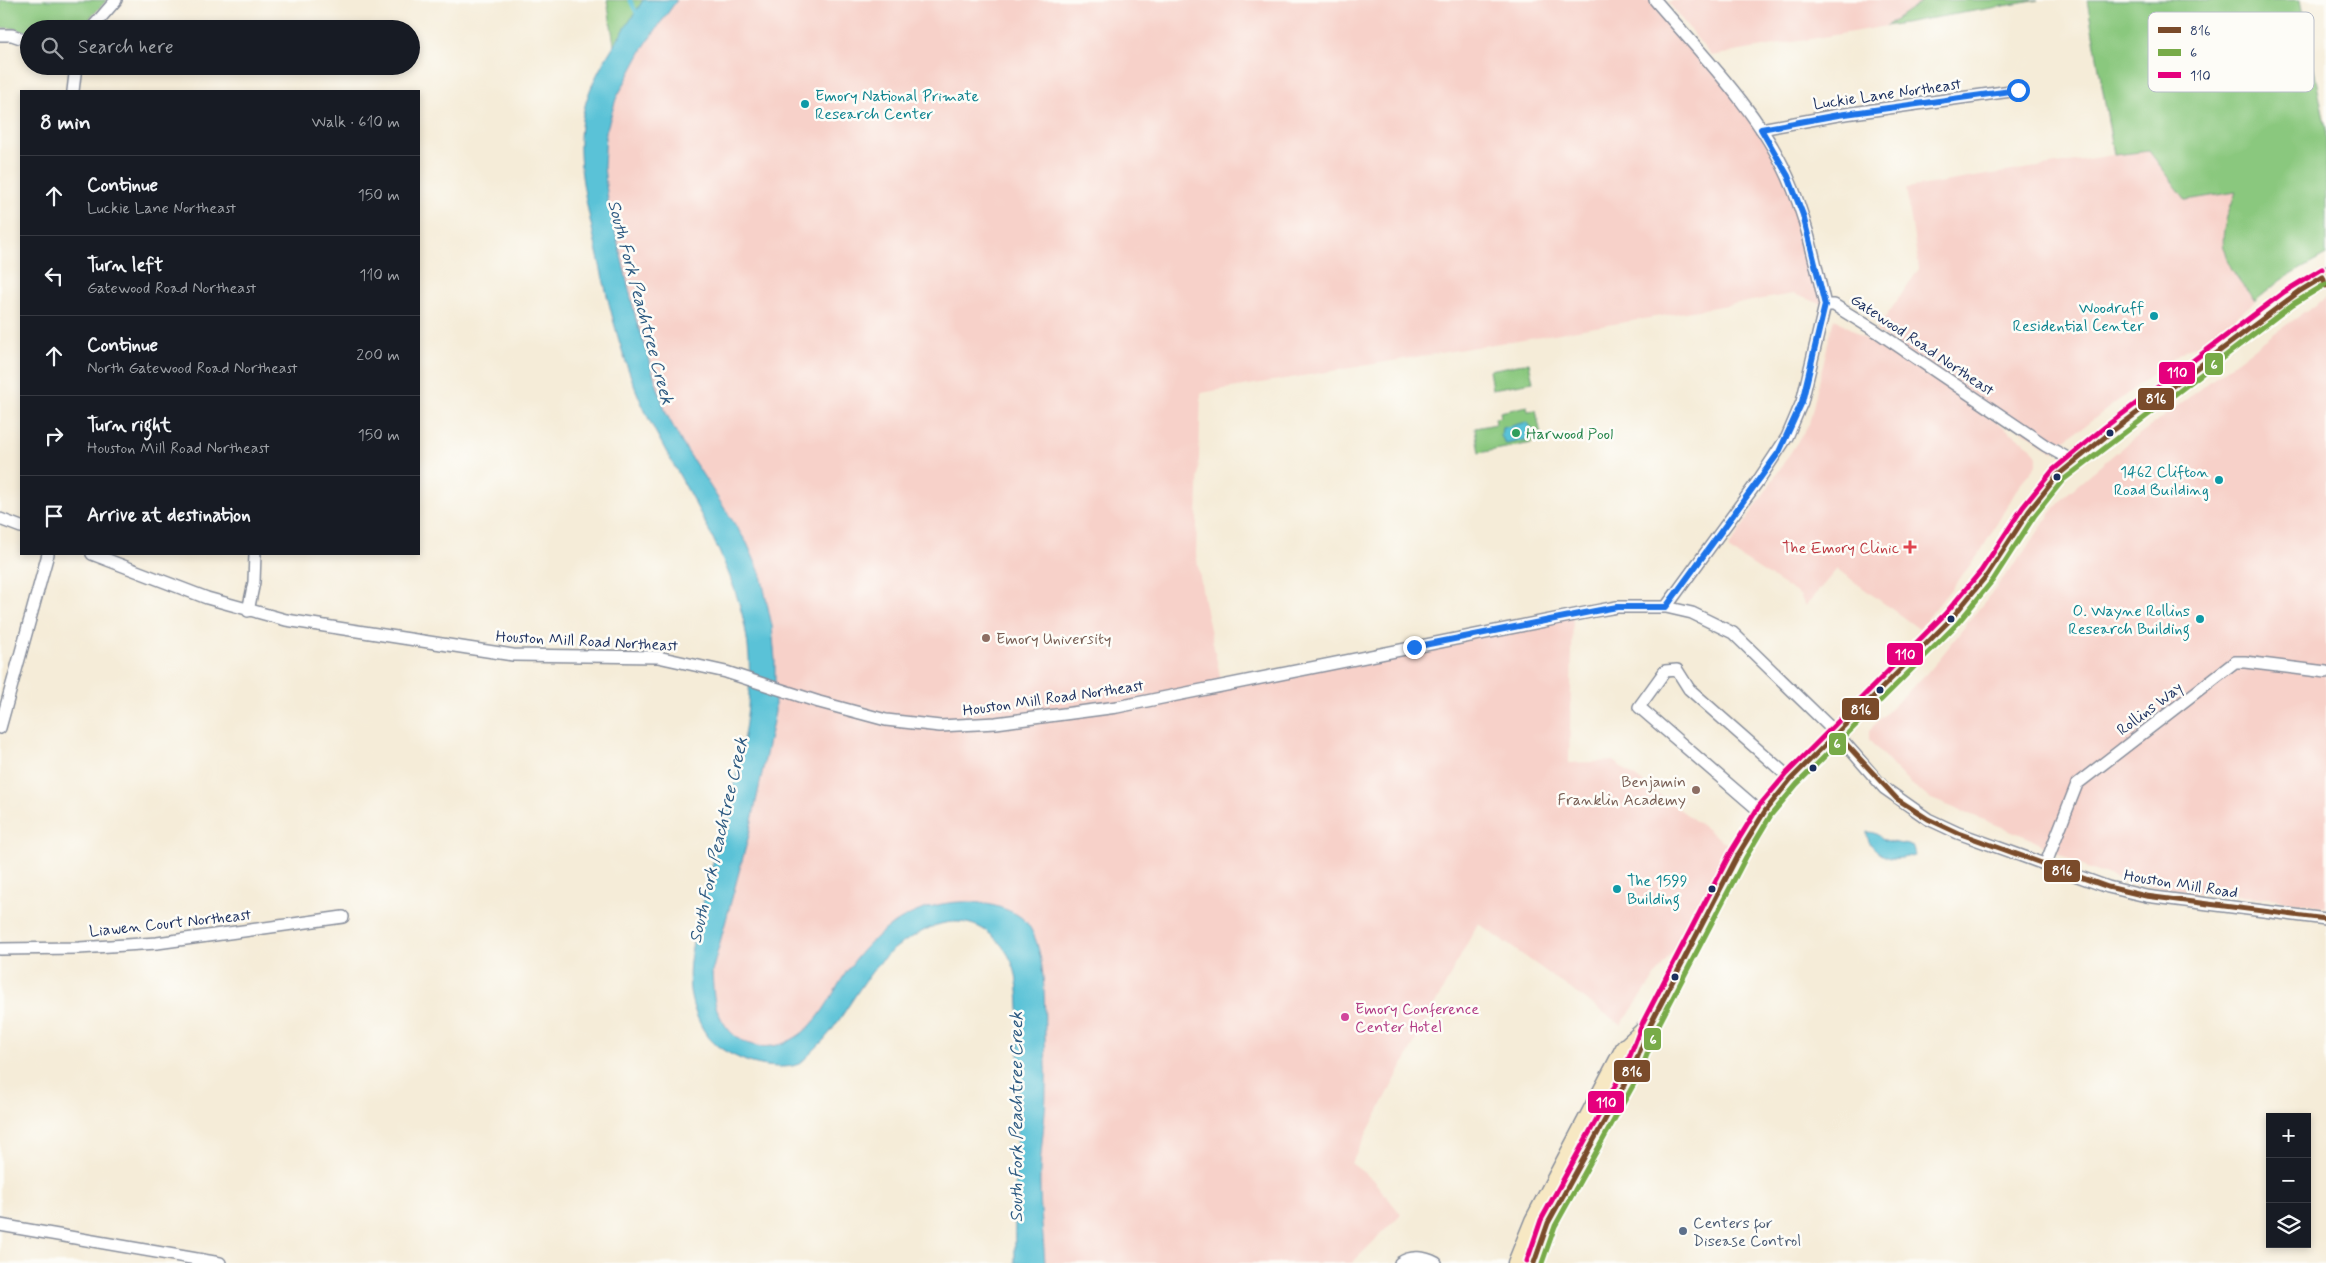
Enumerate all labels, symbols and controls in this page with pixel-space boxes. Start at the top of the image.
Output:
legend [2148,12,2314,92]
search box [20,20,420,75]
text: 816 [2190,22,2211,40]
icon: search [38,34,66,62]
text: Search here [78,35,174,60]
text: 6 [2190,44,2197,62]
text: 110 [2190,67,2211,85]
street label: Luckie Lane Northeast [1812,74,1962,115]
route start [2007,79,2030,102]
place label: Emory National Primate Research Center [815,86,979,125]
marker: Emory National Primate Research Center [799,98,811,110]
text: 8 min [40,109,91,137]
text: Walk · 610 m [311,112,400,133]
text: Continue [87,173,158,198]
icon: ahead [40,182,68,210]
text: 150 m [358,185,400,206]
water label: South Fork Peachtree Creek [601,197,679,407]
text: Luckie Lane Northeast [87,198,236,219]
text: Turn left [87,253,163,278]
icon: left [40,262,68,290]
text: 110 m [359,265,400,286]
text: Gatewood Road Northeast [87,278,256,299]
street label: Gatewood Road Northeast [1846,289,1998,401]
place label: Woodruff Residential Center [2013,298,2144,337]
marker: Woodruff Residential Center [2148,310,2160,322]
text: Continue [87,333,158,358]
icon: ahead [40,342,68,370]
text: 200 m [356,345,400,366]
line badge: 6 [2204,352,2224,376]
text: 6 [2210,356,2218,374]
text: North Gatewood Road Northeast [87,358,298,379]
line badge: 110 [2158,361,2196,385]
text: 110 [2167,364,2187,382]
line badge: 816 [2137,387,2175,411]
text: 816 [2146,390,2167,408]
text: Turn right [87,413,171,438]
icon: right [40,422,68,450]
place label: Harwood Pool [1526,424,1613,445]
text: 150 m [358,425,400,446]
marker: Harwood Pool [1510,427,1522,439]
unlabelled marker [2105,428,2115,438]
text: Houston Mill Road Northeast [87,438,270,459]
place label: 1462 Clifton Road Building [2114,462,2209,501]
unlabelled marker [2052,472,2062,482]
marker: 1462 Clifton Road Building [2213,474,2225,486]
icon: arrive [40,502,68,530]
text: Arrive at destination [87,503,251,528]
place label: The Emory Clinic [1782,538,1899,559]
marker: The Emory Clinic [1903,540,1917,554]
place label: O. Wayne Rollins Research Building [2068,601,2190,641]
marker: O. Wayne Rollins Research Building [2194,613,2206,625]
unlabelled marker [1946,614,1956,624]
street label: Houston Mill Road Northeast [495,626,679,657]
place label: Emory University [996,629,1111,650]
marker: Emory University [980,632,992,644]
route end [1403,636,1426,659]
line badge: 110 [1886,642,1924,666]
text: 110 [1895,646,1915,664]
street label: Houston Mill Road Northeast [961,675,1145,722]
street label: Rollins Way [2113,677,2187,741]
unlabelled marker [1875,685,1885,695]
line badge: 816 [1841,697,1880,721]
text: 816 [1851,701,1872,719]
line badge: 6 [1828,732,1847,756]
water label: South Fork Peachtree Creek [684,735,754,946]
text: 6 [1833,735,1841,753]
unlabelled marker [1808,763,1818,773]
place label: Benjamin Franklin Academy [1558,772,1686,811]
marker: Benjamin Franklin Academy [1690,784,1702,796]
line badge: 816 [2043,859,2081,883]
text: 816 [2052,862,2073,880]
street label: Houston Mill Road [2122,865,2239,904]
place label: The 1599 Building [1627,871,1688,911]
marker: The 1599 Building [1611,883,1623,895]
unlabelled marker [1707,884,1717,894]
street label: Liawen Court Northeast [88,905,252,942]
unlabelled marker [1670,972,1680,982]
place label: Emory Conference Center Hotel [1355,999,1479,1038]
marker: Emory Conference Center Hotel [1339,1011,1351,1023]
water label: South Fork Peachtree Creek [1005,1012,1029,1222]
line badge: 6 [1643,1027,1662,1051]
text: 6 [1649,1031,1657,1049]
line badge: 816 [1613,1059,1651,1083]
text: 816 [1622,1063,1643,1081]
line badge: 110 [1587,1090,1625,1114]
text: 110 [1596,1094,1616,1112]
map controls [2266,1113,2311,1248]
button: + [2266,1113,2311,1158]
button: − [2266,1158,2311,1203]
button: layers [2266,1203,2311,1248]
place label: Centers for Disease Control [1693,1213,1801,1252]
marker: Centers for Disease Control [1677,1225,1689,1237]

